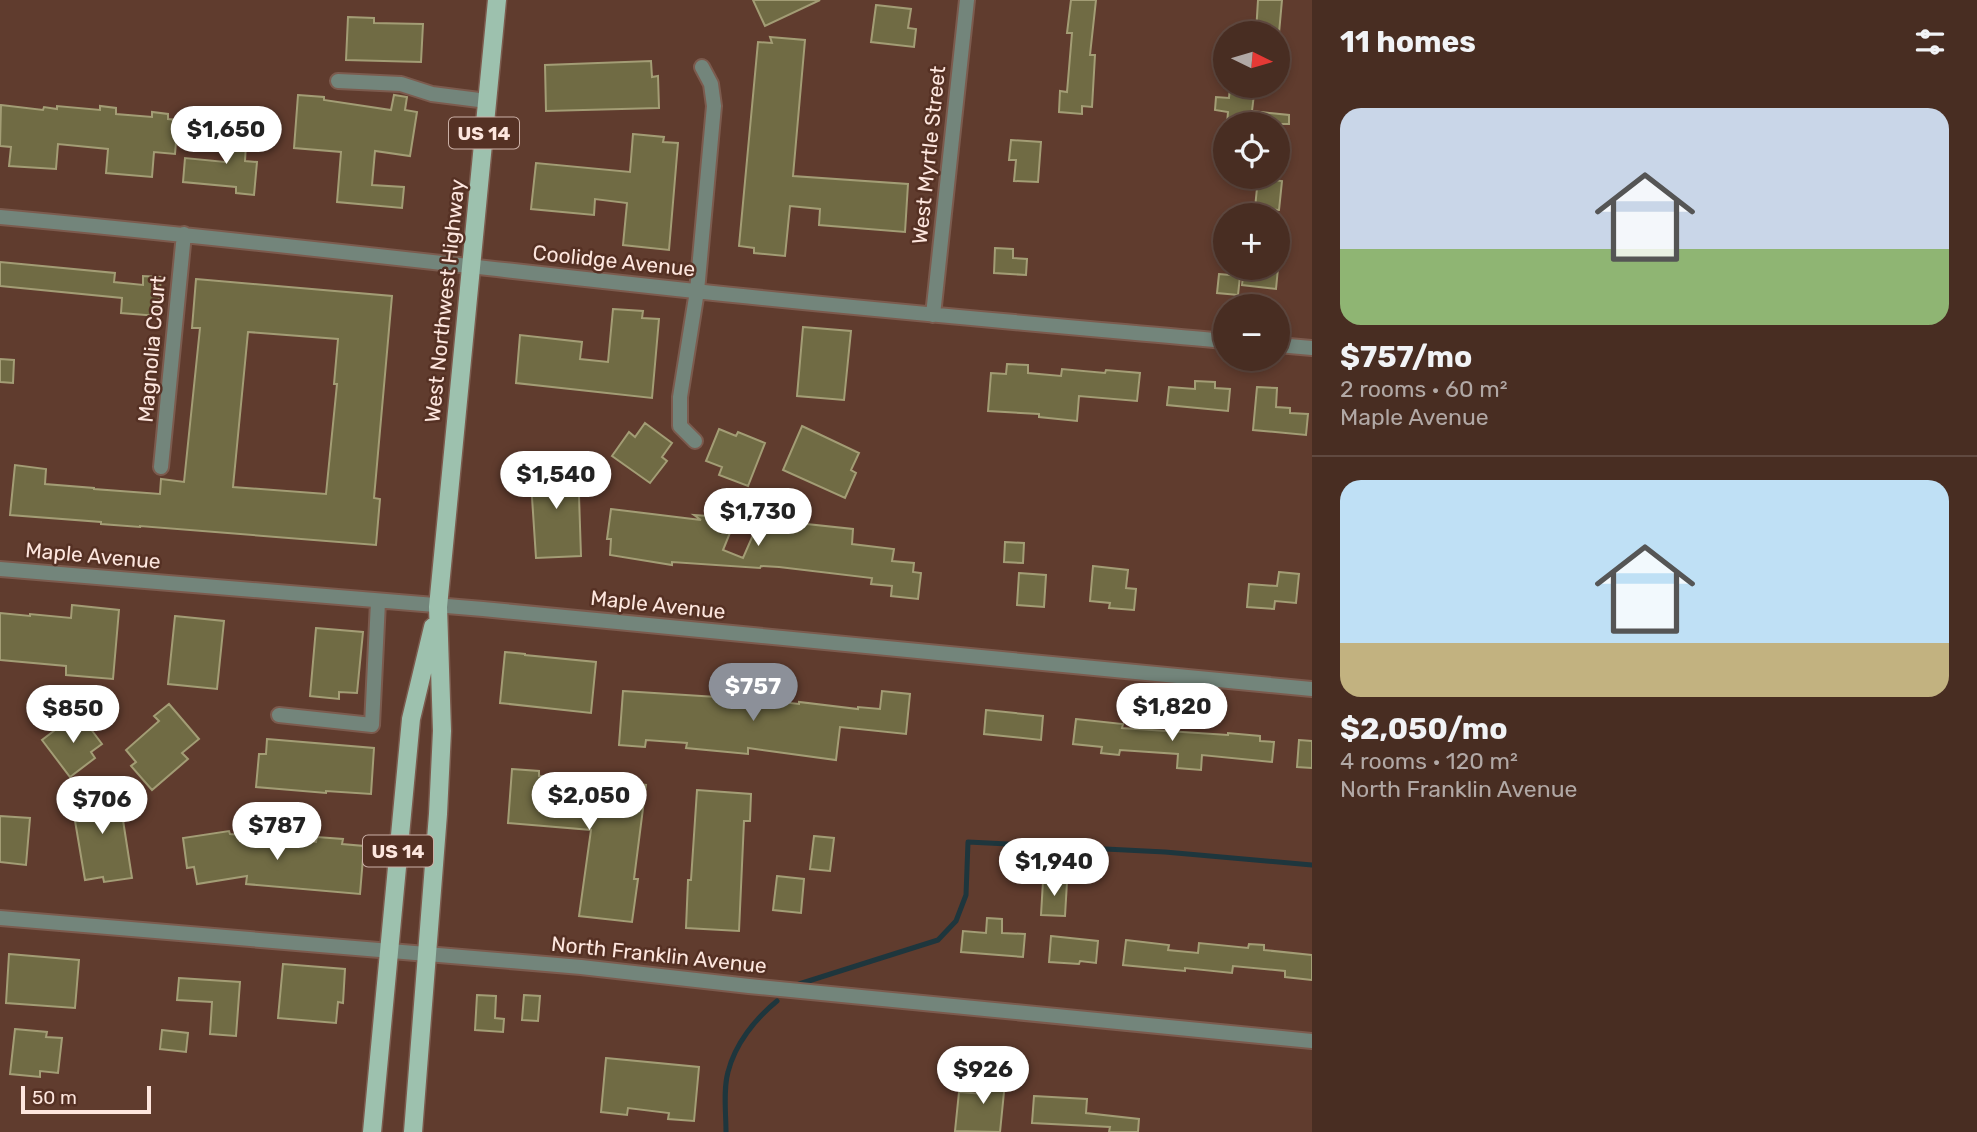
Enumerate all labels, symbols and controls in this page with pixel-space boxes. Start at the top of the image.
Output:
north arrow [1213,21,1290,98]
map controls [1213,21,1290,371]
icon: filters [1911,23,1949,61]
text: 11 homes [1340,24,1476,60]
street label: West Myrtle Street [907,64,950,245]
pin: $1,650 [169,106,283,166]
button: locate [1213,112,1290,189]
text: $1,650 [187,115,265,143]
road number: US 14 [449,118,519,148]
icon: home [1582,154,1708,280]
street label: West Northwest Highway [419,178,470,424]
button: + [1213,203,1290,280]
street label: Coolidge Avenue [532,240,697,281]
street label: Magnolia Court [133,274,170,423]
button: − [1213,294,1290,371]
text: $757/mo [1340,339,1472,375]
text: 2 rooms · 60 m² [1340,375,1508,403]
text: Maple Avenue [1340,403,1489,431]
pin: $1,540 [499,452,613,511]
text: $1,540 [516,460,596,488]
pin: $1,730 [701,489,815,548]
text: $1,730 [720,497,796,525]
icon: home [1582,526,1708,652]
street label: Maple Avenue [24,537,162,574]
street label: Maple Avenue [589,585,727,624]
pin: $757 [712,664,794,723]
text: $757 [725,672,781,700]
pin: $1,820 [1115,684,1229,743]
pin: $850 [32,686,114,745]
text: $1,820 [1132,692,1212,720]
text: $850 [42,694,104,722]
text: $2,050/mo [1340,711,1508,747]
text: 4 rooms · 120 m² [1340,747,1518,775]
pin: $2,050 [532,772,646,832]
text: North Franklin Avenue [1340,775,1577,803]
pin: $706 [61,776,143,836]
text: $2,050 [548,781,630,809]
text: $706 [72,785,132,813]
pin: $787 [236,802,318,862]
text: $787 [248,811,306,839]
road number: US 14 [363,836,433,866]
pin: $1,940 [997,838,1111,898]
text: $1,940 [1015,847,1093,875]
street label: North Franklin Avenue [550,931,768,978]
pin: $926 [942,1046,1024,1106]
text: $926 [953,1055,1013,1083]
scale bar [21,1083,150,1115]
text: 50 m [32,1086,77,1109]

